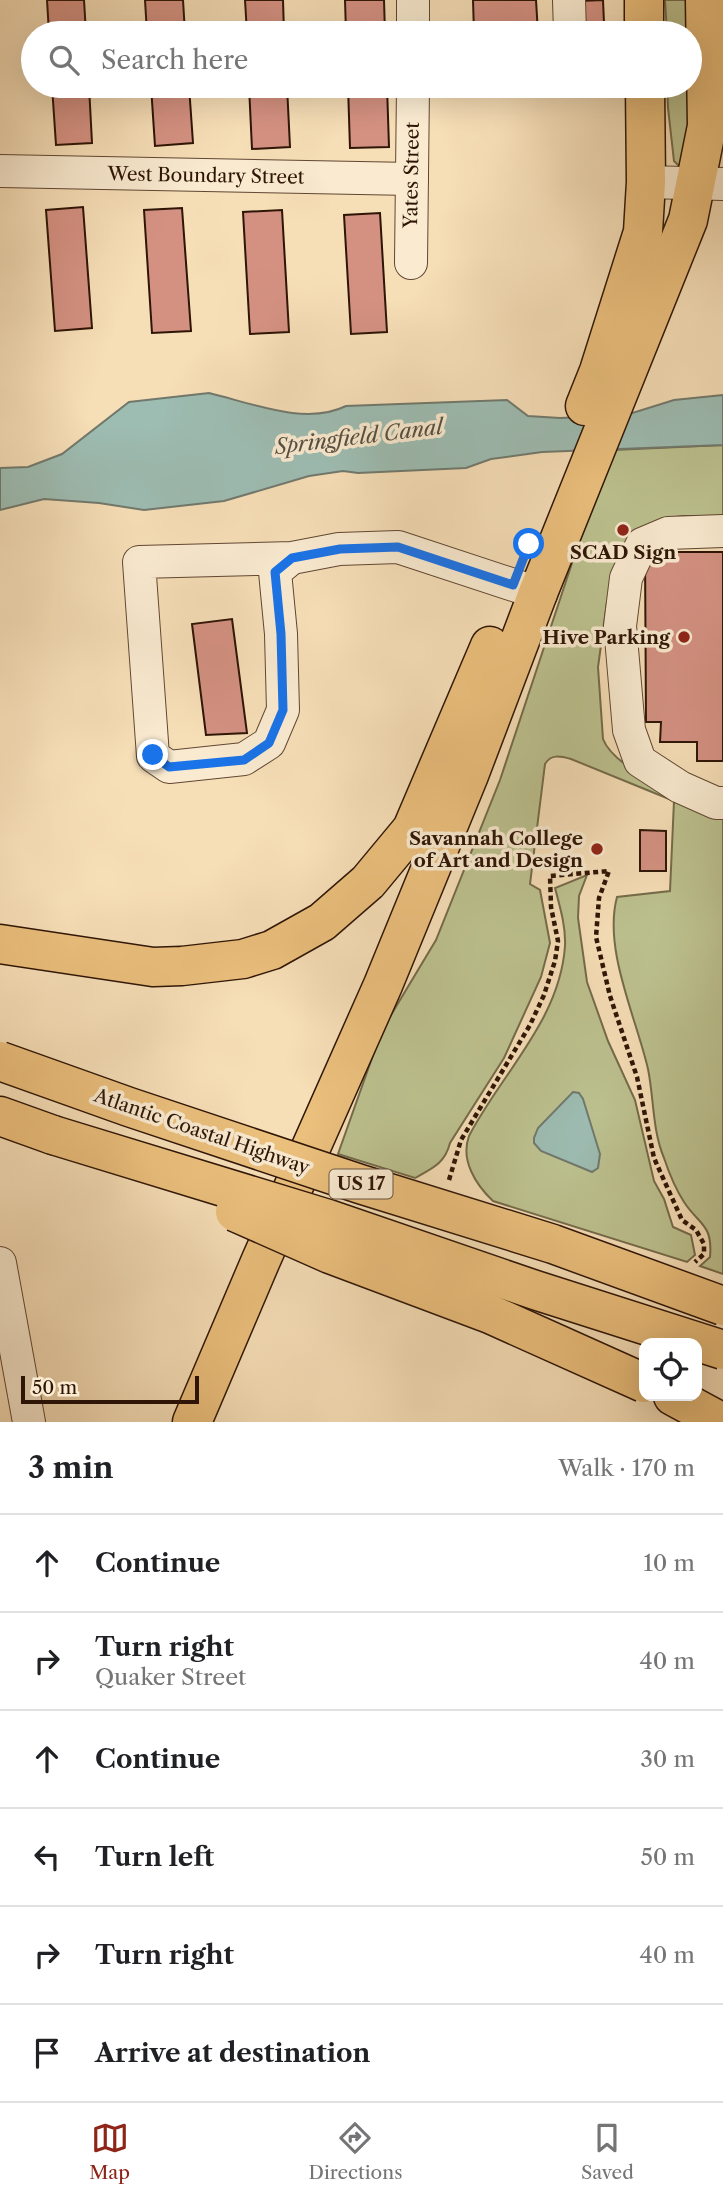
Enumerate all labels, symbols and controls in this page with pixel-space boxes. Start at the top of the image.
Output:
search box [21,21,702,98]
icon: search [45,41,83,79]
text: Search here [101,44,248,76]
street label: Yates Street [399,121,424,229]
street label: West Boundary Street [106,162,305,189]
water label: Springfield Canal [272,414,446,459]
marker: SCAD Sign [615,522,631,538]
route start [513,528,544,559]
place label: SCAD Sign [570,541,676,564]
place label: Hive Parking [543,626,671,649]
marker: Hive Parking [676,629,692,645]
route end [137,739,168,770]
place label: Savannah College of Art and Design [409,827,583,872]
marker: Savannah College of Art and Design [589,841,605,857]
street label: Atlantic Coastal Highway [90,1083,313,1179]
road number: US 17 [330,1170,392,1198]
map controls [639,1338,702,1401]
button: locate [639,1338,702,1401]
scale bar [21,1373,200,1405]
text: 50 m [32,1376,77,1399]
text: 3 min [28,1449,114,1486]
text: Walk · 170 m [558,1454,695,1482]
icon: ahead [28,1544,66,1582]
text: Continue [95,1547,220,1579]
text: 10 m [643,1549,695,1577]
text: Turn right [95,1631,234,1663]
icon: right [28,1642,66,1680]
text: 40 m [640,1647,695,1675]
text: Quaker Street [95,1663,246,1691]
icon: ahead [28,1740,66,1778]
text: Continue [95,1743,220,1775]
text: 30 m [640,1745,695,1773]
icon: left [28,1838,66,1876]
text: Turn left [95,1841,214,1873]
text: 50 m [640,1843,695,1871]
icon: right [28,1936,66,1974]
text: Turn right [95,1939,234,1971]
text: 40 m [640,1941,695,1969]
icon: arrive [28,2034,66,2072]
text: Arrive at destination [95,2037,370,2069]
tab: Map [89,2119,130,2184]
tab: Directions [309,2119,402,2184]
tab: Saved [581,2119,634,2184]

